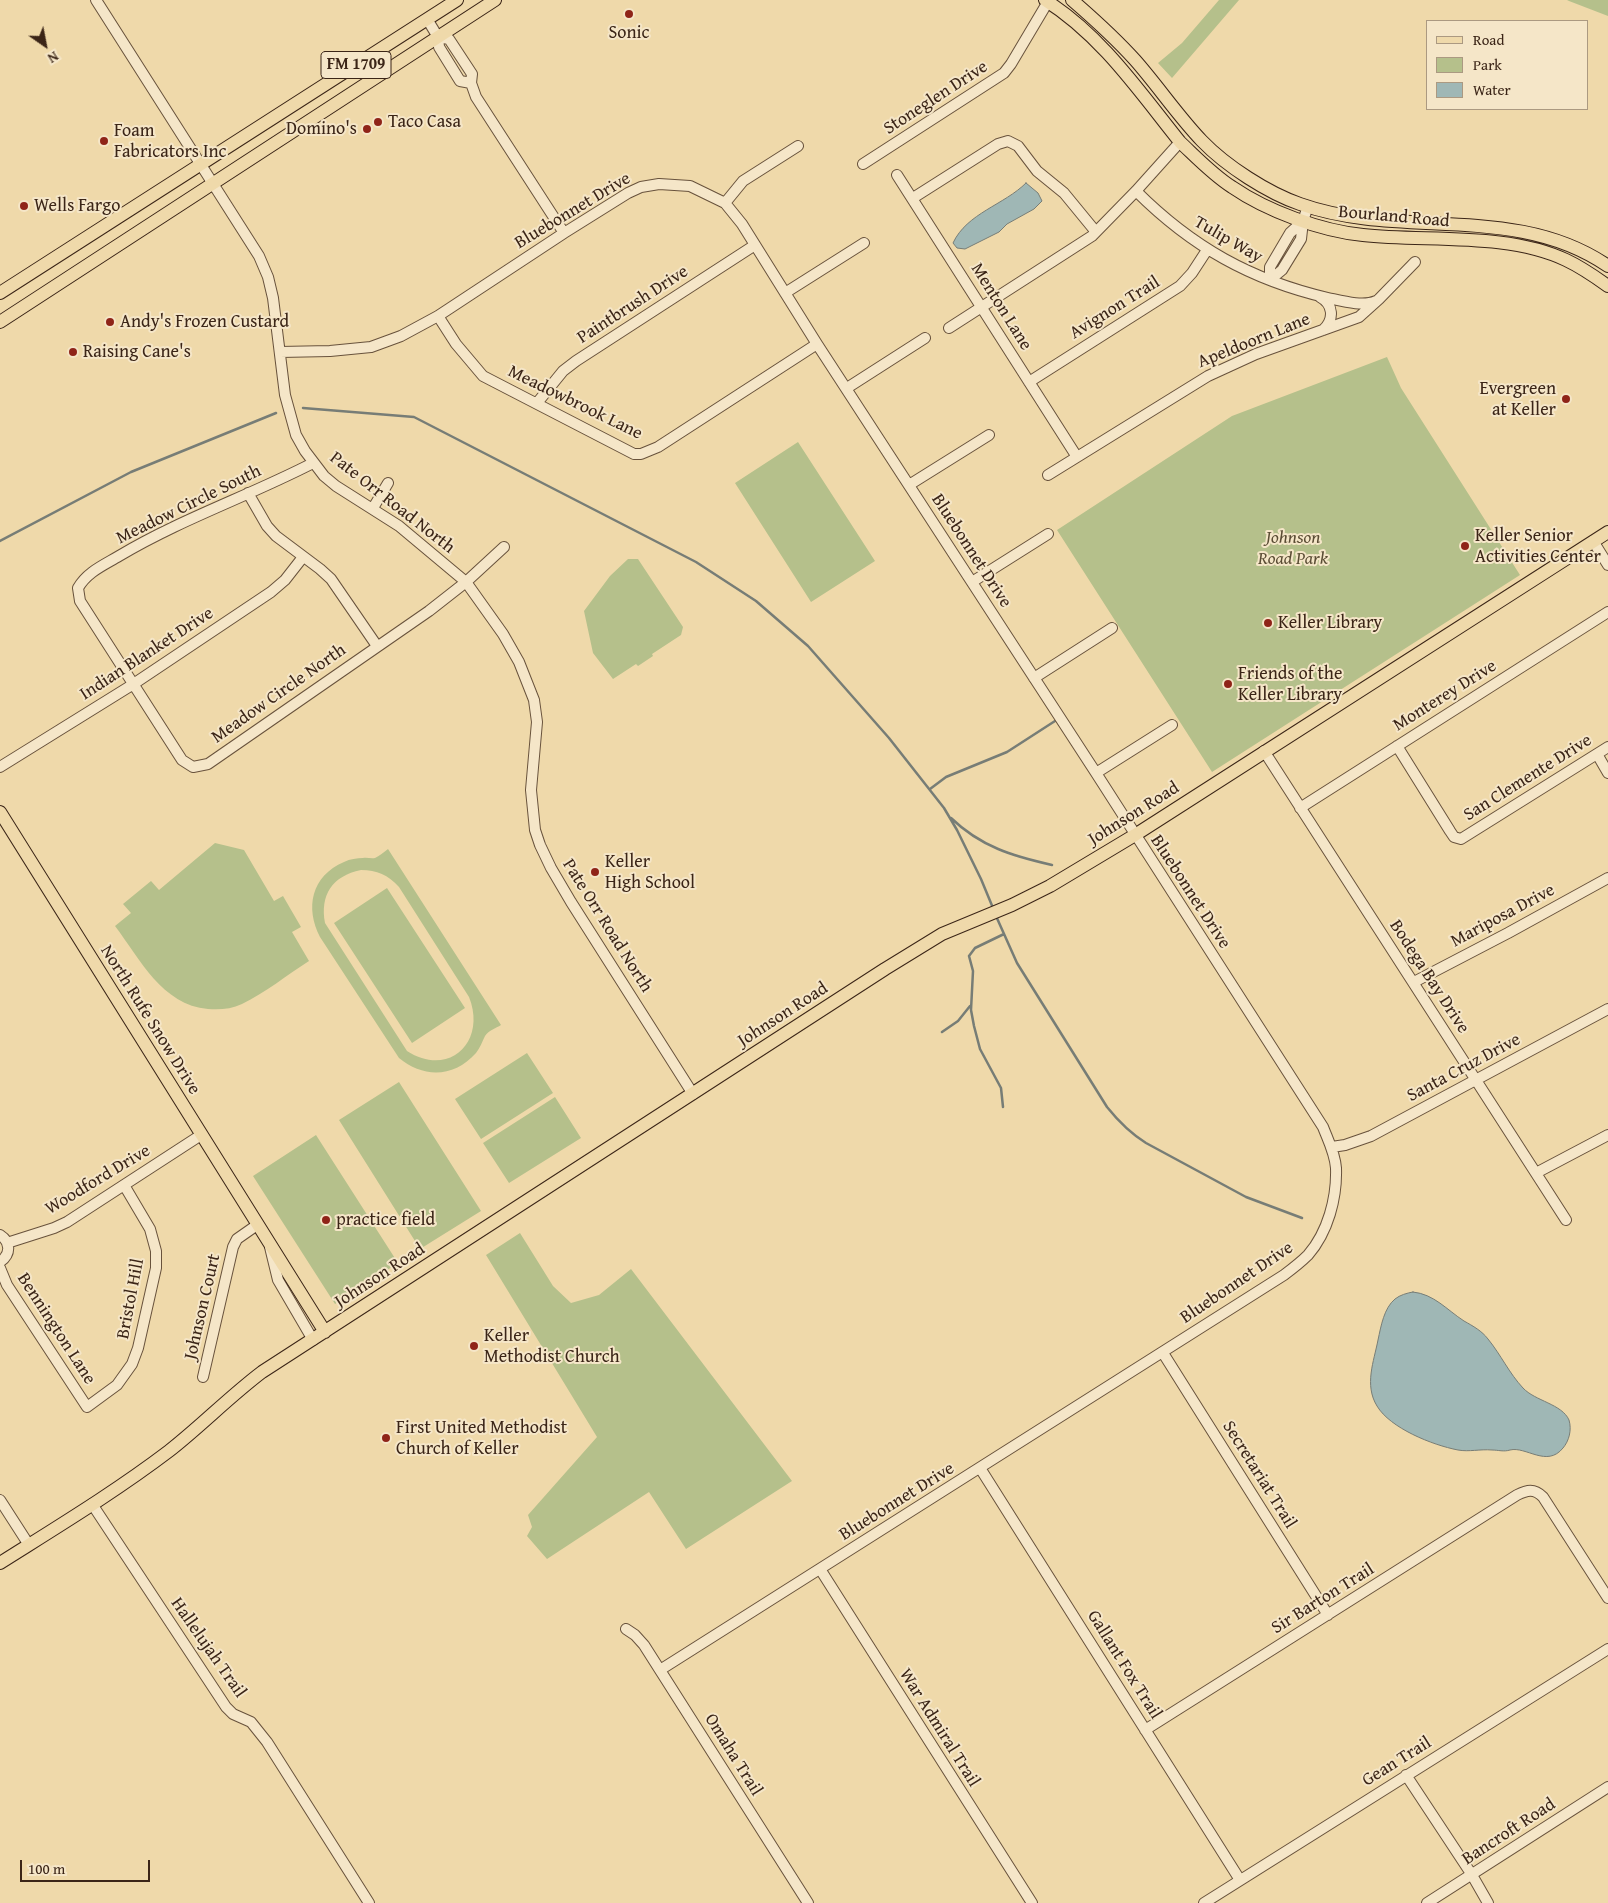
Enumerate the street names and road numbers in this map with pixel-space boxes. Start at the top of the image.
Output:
road number: FM 1709 [321,52,391,78]
street label: Stoneglen Drive [880,56,992,140]
street label: Bluebonnet Drive [511,168,635,254]
street label: Bourland Road [1338,201,1450,233]
street label: Tulip Way [1190,212,1266,268]
street label: Menton Lane [966,259,1036,355]
street label: Paintbrush Drive [574,261,692,349]
street label: Avignon Trail [1066,272,1164,344]
street label: Apeldoorn Lane [1195,309,1313,373]
street label: Meadowbrook Lane [504,361,646,445]
street label: Pate Orr Road North [325,447,459,559]
street label: Meadow Circle South [113,461,265,549]
street label: Bluebonnet Drive [926,490,1016,612]
street label: Indian Blanket Drive [76,603,218,705]
street label: Meadow Circle North [208,640,350,748]
street label: Monterey Drive [1389,656,1501,736]
street label: San Clemente Drive [1460,730,1596,826]
street label: Johnson Road [1085,778,1183,850]
street label: Bluebonnet Drive [1145,831,1235,953]
street label: Pate Orr Road North [557,855,657,997]
street label: Mariposa Drive [1447,880,1559,952]
street label: Bodega Bay Drive [1384,916,1474,1038]
street label: North Rufe Snow Drive [95,941,205,1099]
street label: Johnson Road [734,978,832,1052]
street label: Santa Cruz Drive [1404,1029,1524,1107]
street label: Woodford Drive [42,1140,154,1220]
street label: Bluebonnet Drive [1177,1237,1297,1329]
street label: Johnson Road [331,1239,429,1313]
street label: Johnson Court [180,1252,226,1362]
street label: Bristol Hill [113,1257,149,1341]
street label: Bennington Lane [12,1269,100,1389]
street label: Secretariat Trail [1217,1417,1301,1533]
street label: Bluebonnet Drive [836,1458,958,1546]
street label: Sir Barton Trail [1268,1559,1378,1639]
street label: Hallelujah Trail [166,1594,250,1702]
street label: Gallant Fox Trail [1082,1607,1166,1723]
street label: War Admiral Trail [894,1665,984,1791]
street label: Omaha Trail [699,1710,767,1800]
street label: Gean Trail [1358,1732,1436,1792]
street label: Bancroft Road [1458,1794,1560,1870]

